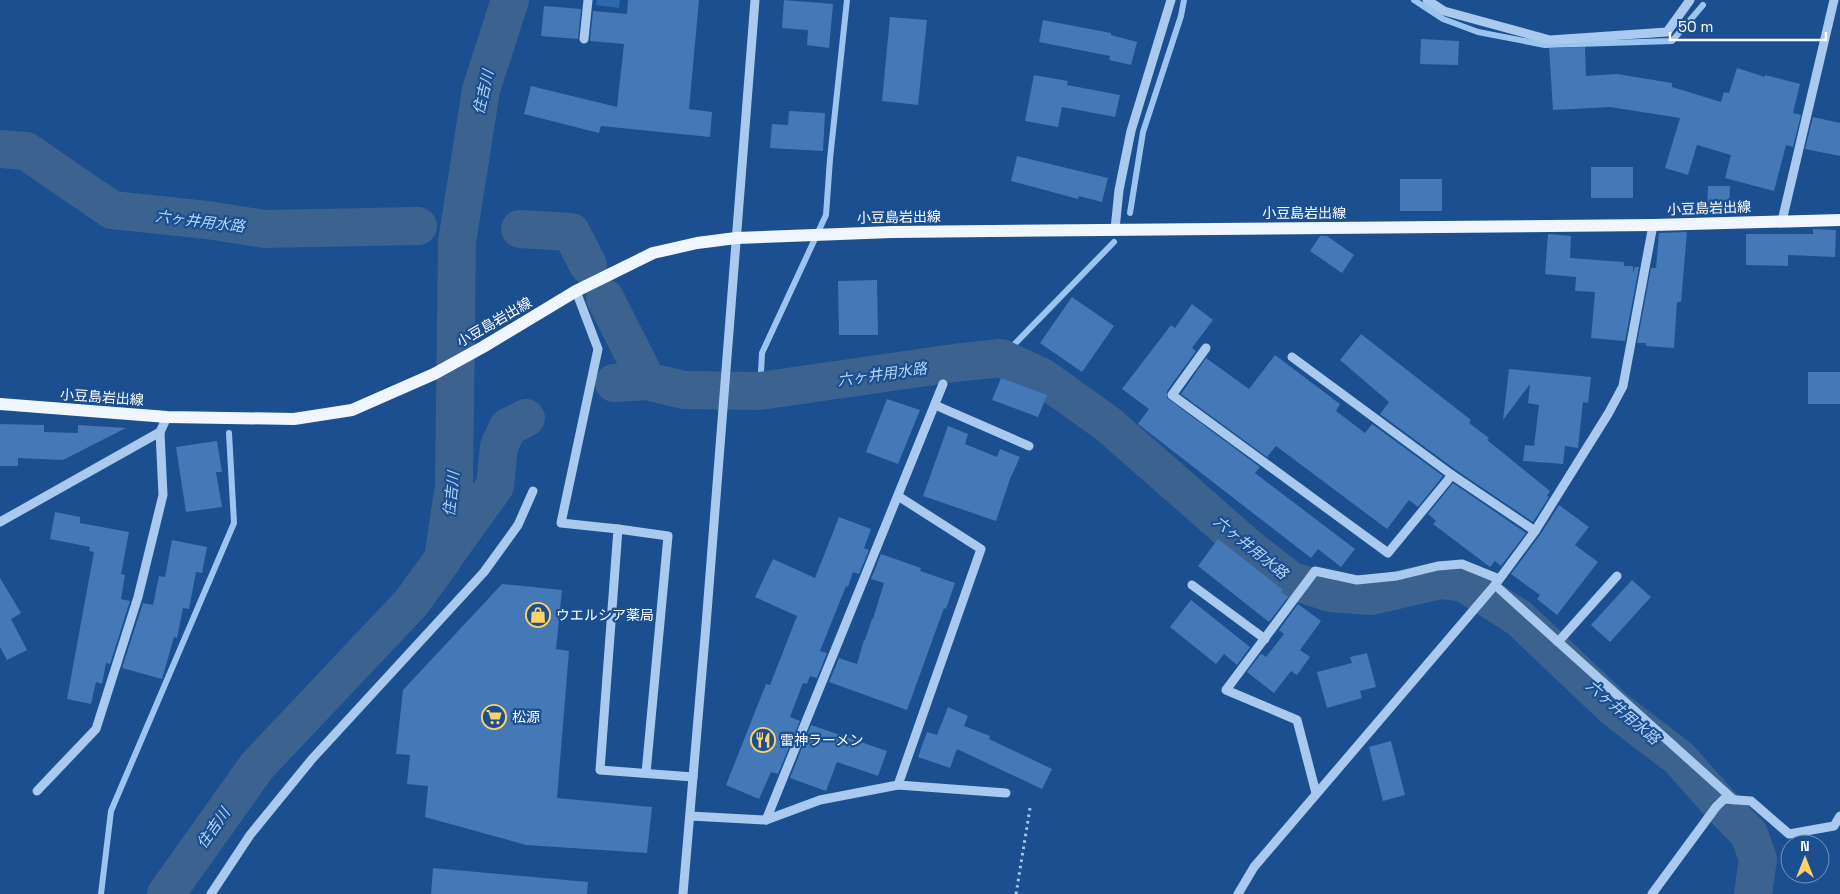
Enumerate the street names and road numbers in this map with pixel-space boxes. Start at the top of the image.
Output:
street label: 小豆島岩出線 [1667,198,1751,218]
street label: 小豆島岩出線 [1262,204,1346,222]
street label: 小豆島岩出線 [857,207,941,227]
street label: 小豆島岩出線 [453,293,535,351]
street label: 小豆島岩出線 [59,385,145,409]

